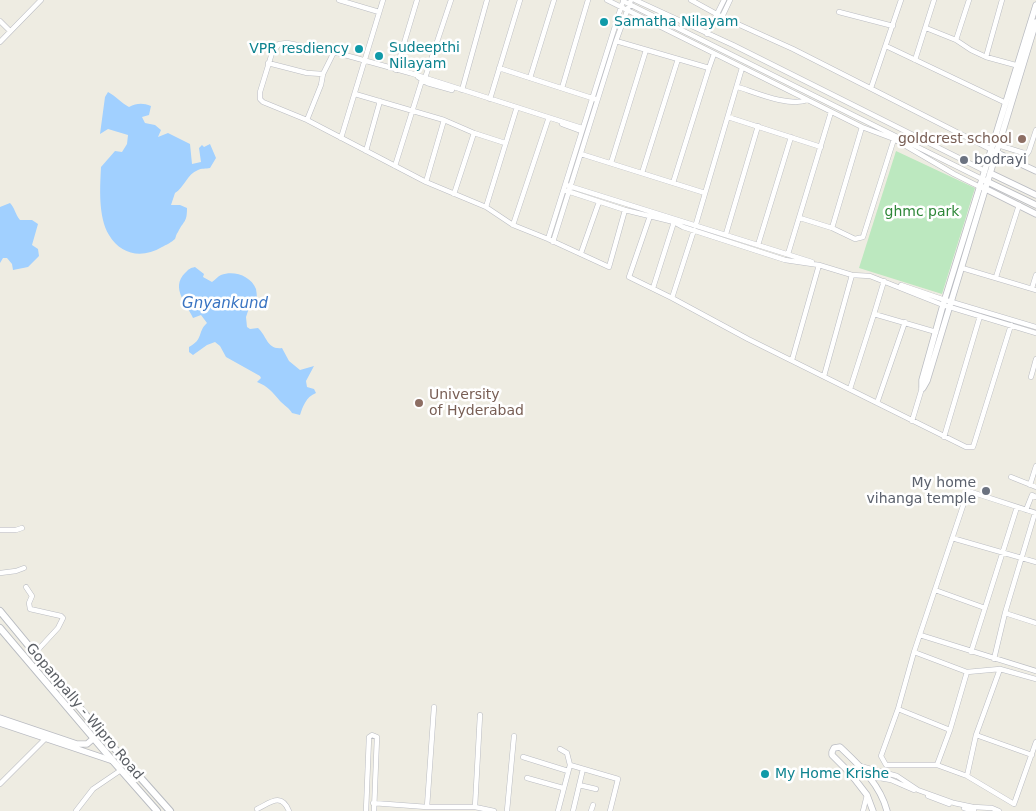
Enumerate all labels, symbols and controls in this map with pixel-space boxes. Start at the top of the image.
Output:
place label: Samatha Nilayam [614,14,738,30]
marker: Samatha Nilayam [598,16,610,28]
place label: Sudeepthi Nilayam [389,40,460,72]
place label: VPR resdiency [249,41,349,57]
marker: VPR resdiency [353,43,365,55]
marker: Sudeepthi Nilayam [373,50,385,62]
place label: goldcrest school [898,131,1012,147]
marker: goldcrest school [1016,133,1028,145]
place label: bodrayi [974,152,1027,168]
marker: bodrayi [958,154,970,166]
park label: ghmc park [885,204,959,220]
water label: Gnyankund [182,295,268,313]
place label: University of Hyderabad [429,387,524,420]
marker: University of Hyderabad [413,397,425,409]
place label: My home vihanga temple [866,475,976,508]
marker: My home vihanga temple [980,485,992,497]
street label: Gopanpally - Wipro Road [22,640,146,784]
place label: My Home Krishe [775,766,889,782]
marker: My Home Krishe [759,768,771,780]

